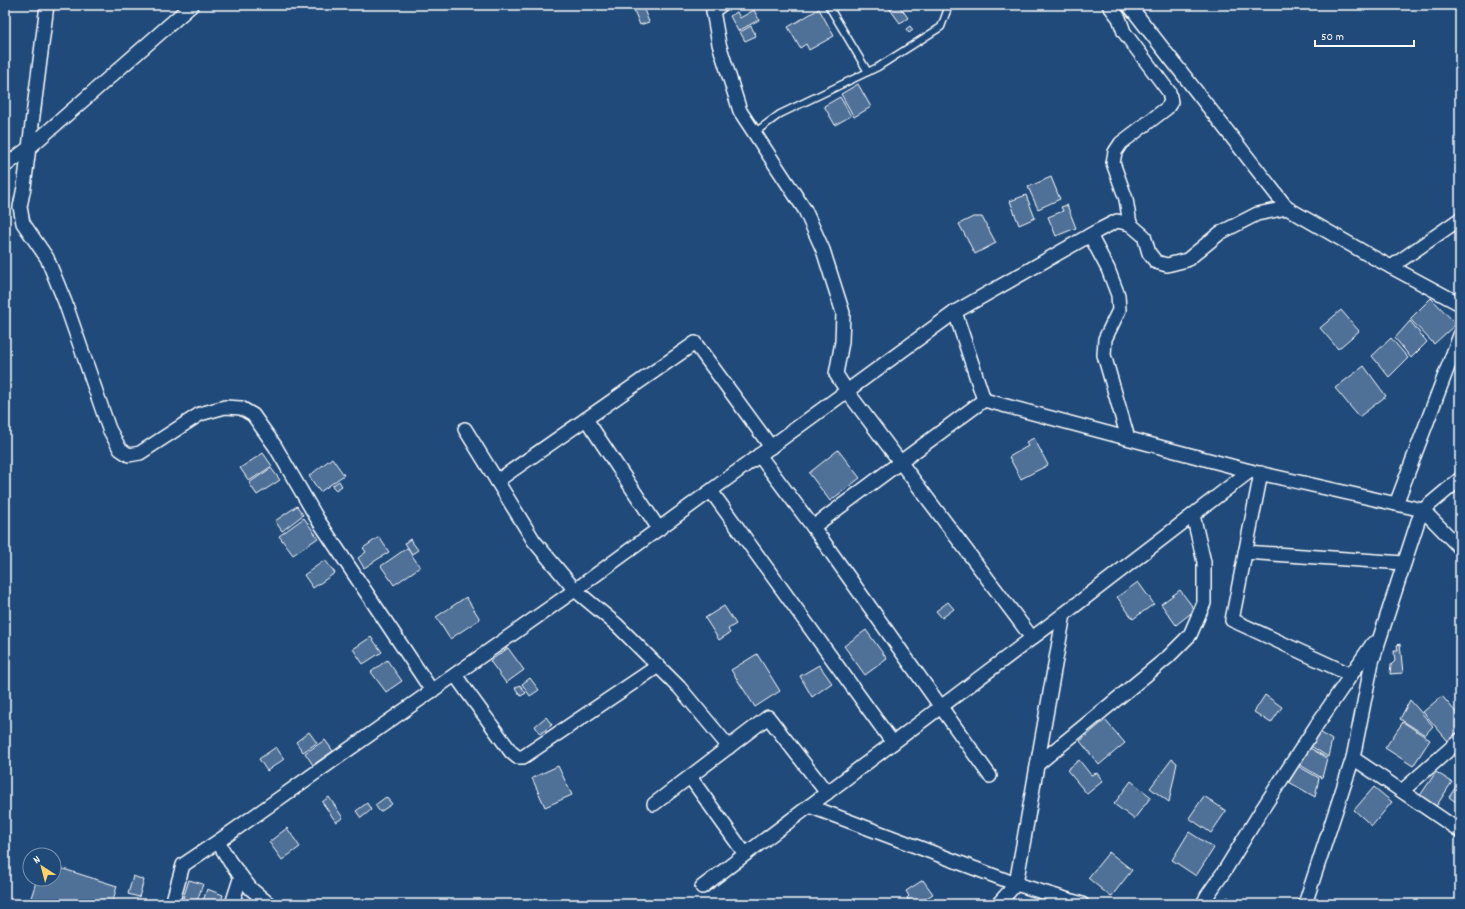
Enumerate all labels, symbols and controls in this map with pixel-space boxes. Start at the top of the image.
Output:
scale bar [1315,22,1414,48]
text: 50 m [1321,29,1344,46]
north arrow [22,847,62,887]
text: N [30,852,45,869]

